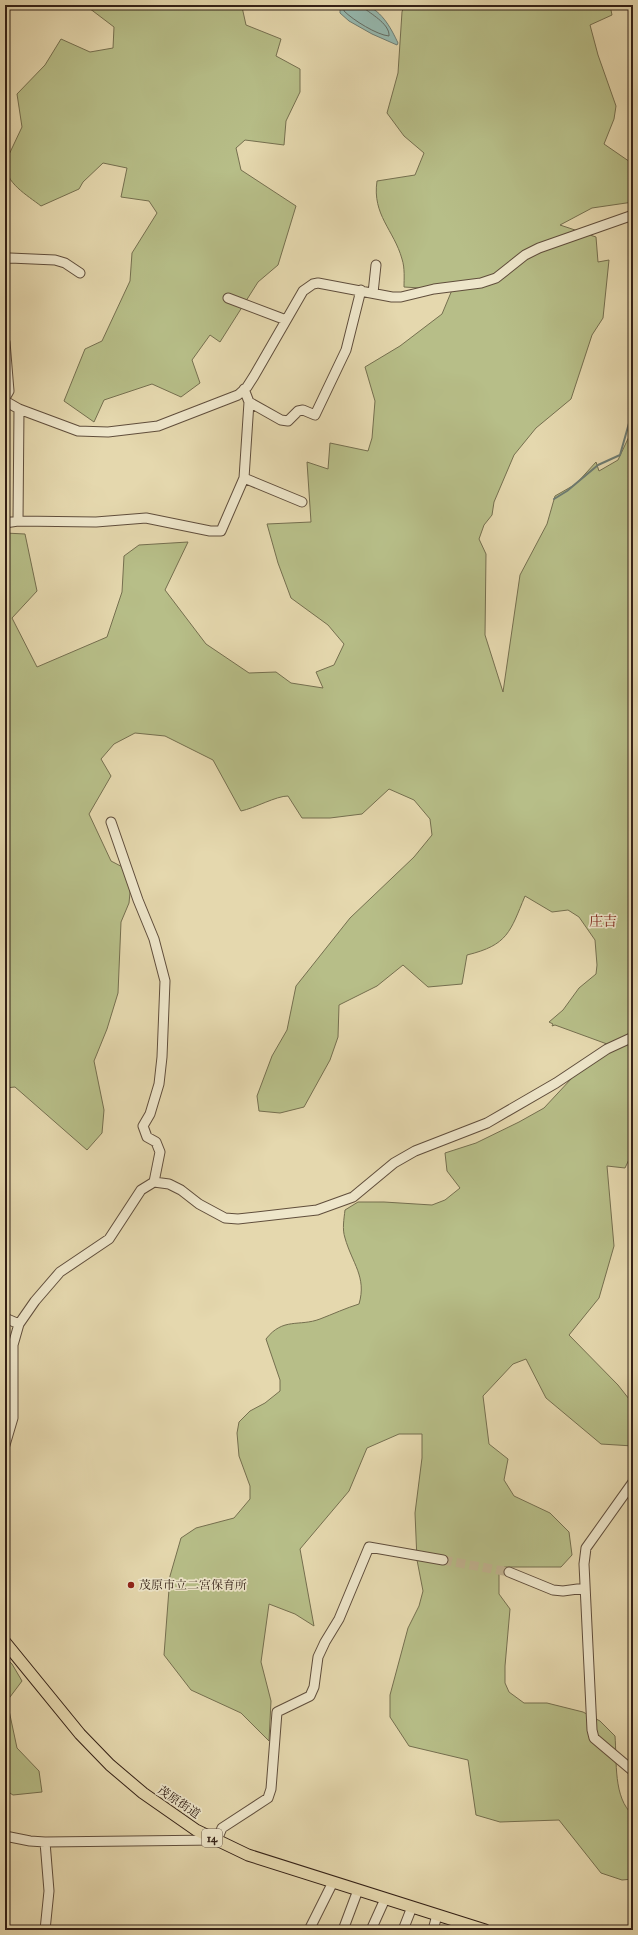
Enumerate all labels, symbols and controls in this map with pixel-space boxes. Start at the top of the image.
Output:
district label: 庄吉 [589,913,617,930]
place label: 茂原市立二宮保育所 [139,1578,247,1592]
marker: 茂原市立二宮保育所 [126,1580,136,1590]
street label: 茂原街道 [155,1783,203,1821]
road number: 14 [202,1829,222,1847]

